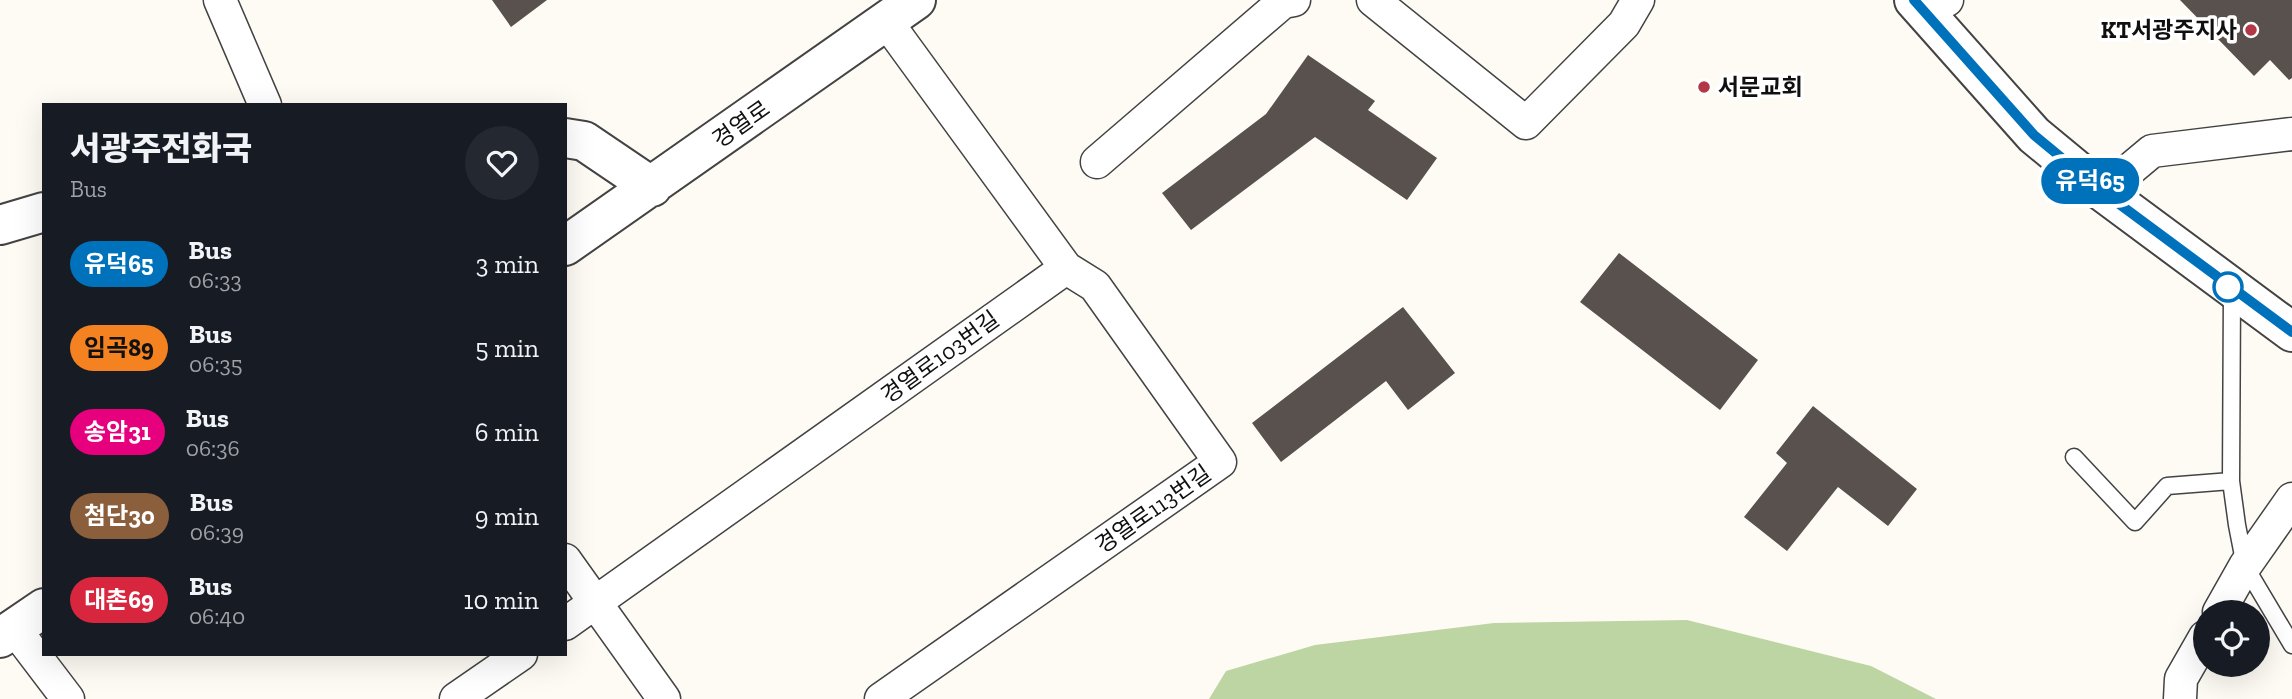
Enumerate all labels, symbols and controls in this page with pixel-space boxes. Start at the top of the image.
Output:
place label: KT서광주지사 [2101,16,2237,44]
marker: KT서광주지사 [2243,22,2259,38]
place label: 서문교회 [1718,73,1803,101]
marker: 서문교회 [1696,79,1712,95]
street label: 경열로 [707,94,775,154]
button: heart [465,126,539,200]
text: 서광주전화국 [70,129,252,168]
line badge: 유덕65 [2041,158,2139,204]
text: 유덕65 [2055,166,2125,195]
text: Bus [70,175,107,203]
text: Bus [189,234,232,266]
text: 3 min [476,248,539,280]
text: 유덕65 [84,249,154,278]
text: 06:33 [189,266,242,294]
unlabelled marker [2213,272,2243,302]
street label: 경열로103번길 [875,305,1005,409]
text: Bus [189,318,232,350]
text: 5 min [475,332,539,364]
text: 임곡89 [84,333,154,362]
text: 06:35 [189,350,243,378]
text: Bus [186,402,229,434]
text: 6 min [475,416,539,448]
text: 송암31 [84,417,151,446]
text: 06:36 [186,434,240,462]
street label: 경열로113번길 [1090,459,1216,559]
text: Bus [190,486,233,518]
text: 9 min [475,500,539,532]
text: 첨단30 [84,501,155,530]
text: 06:39 [190,518,244,546]
text: Bus [189,570,232,602]
text: 10 min [463,584,539,616]
text: 대촌69 [84,585,154,614]
map controls [2193,600,2270,677]
button: locate [2193,600,2270,677]
text: 06:40 [189,602,245,630]

